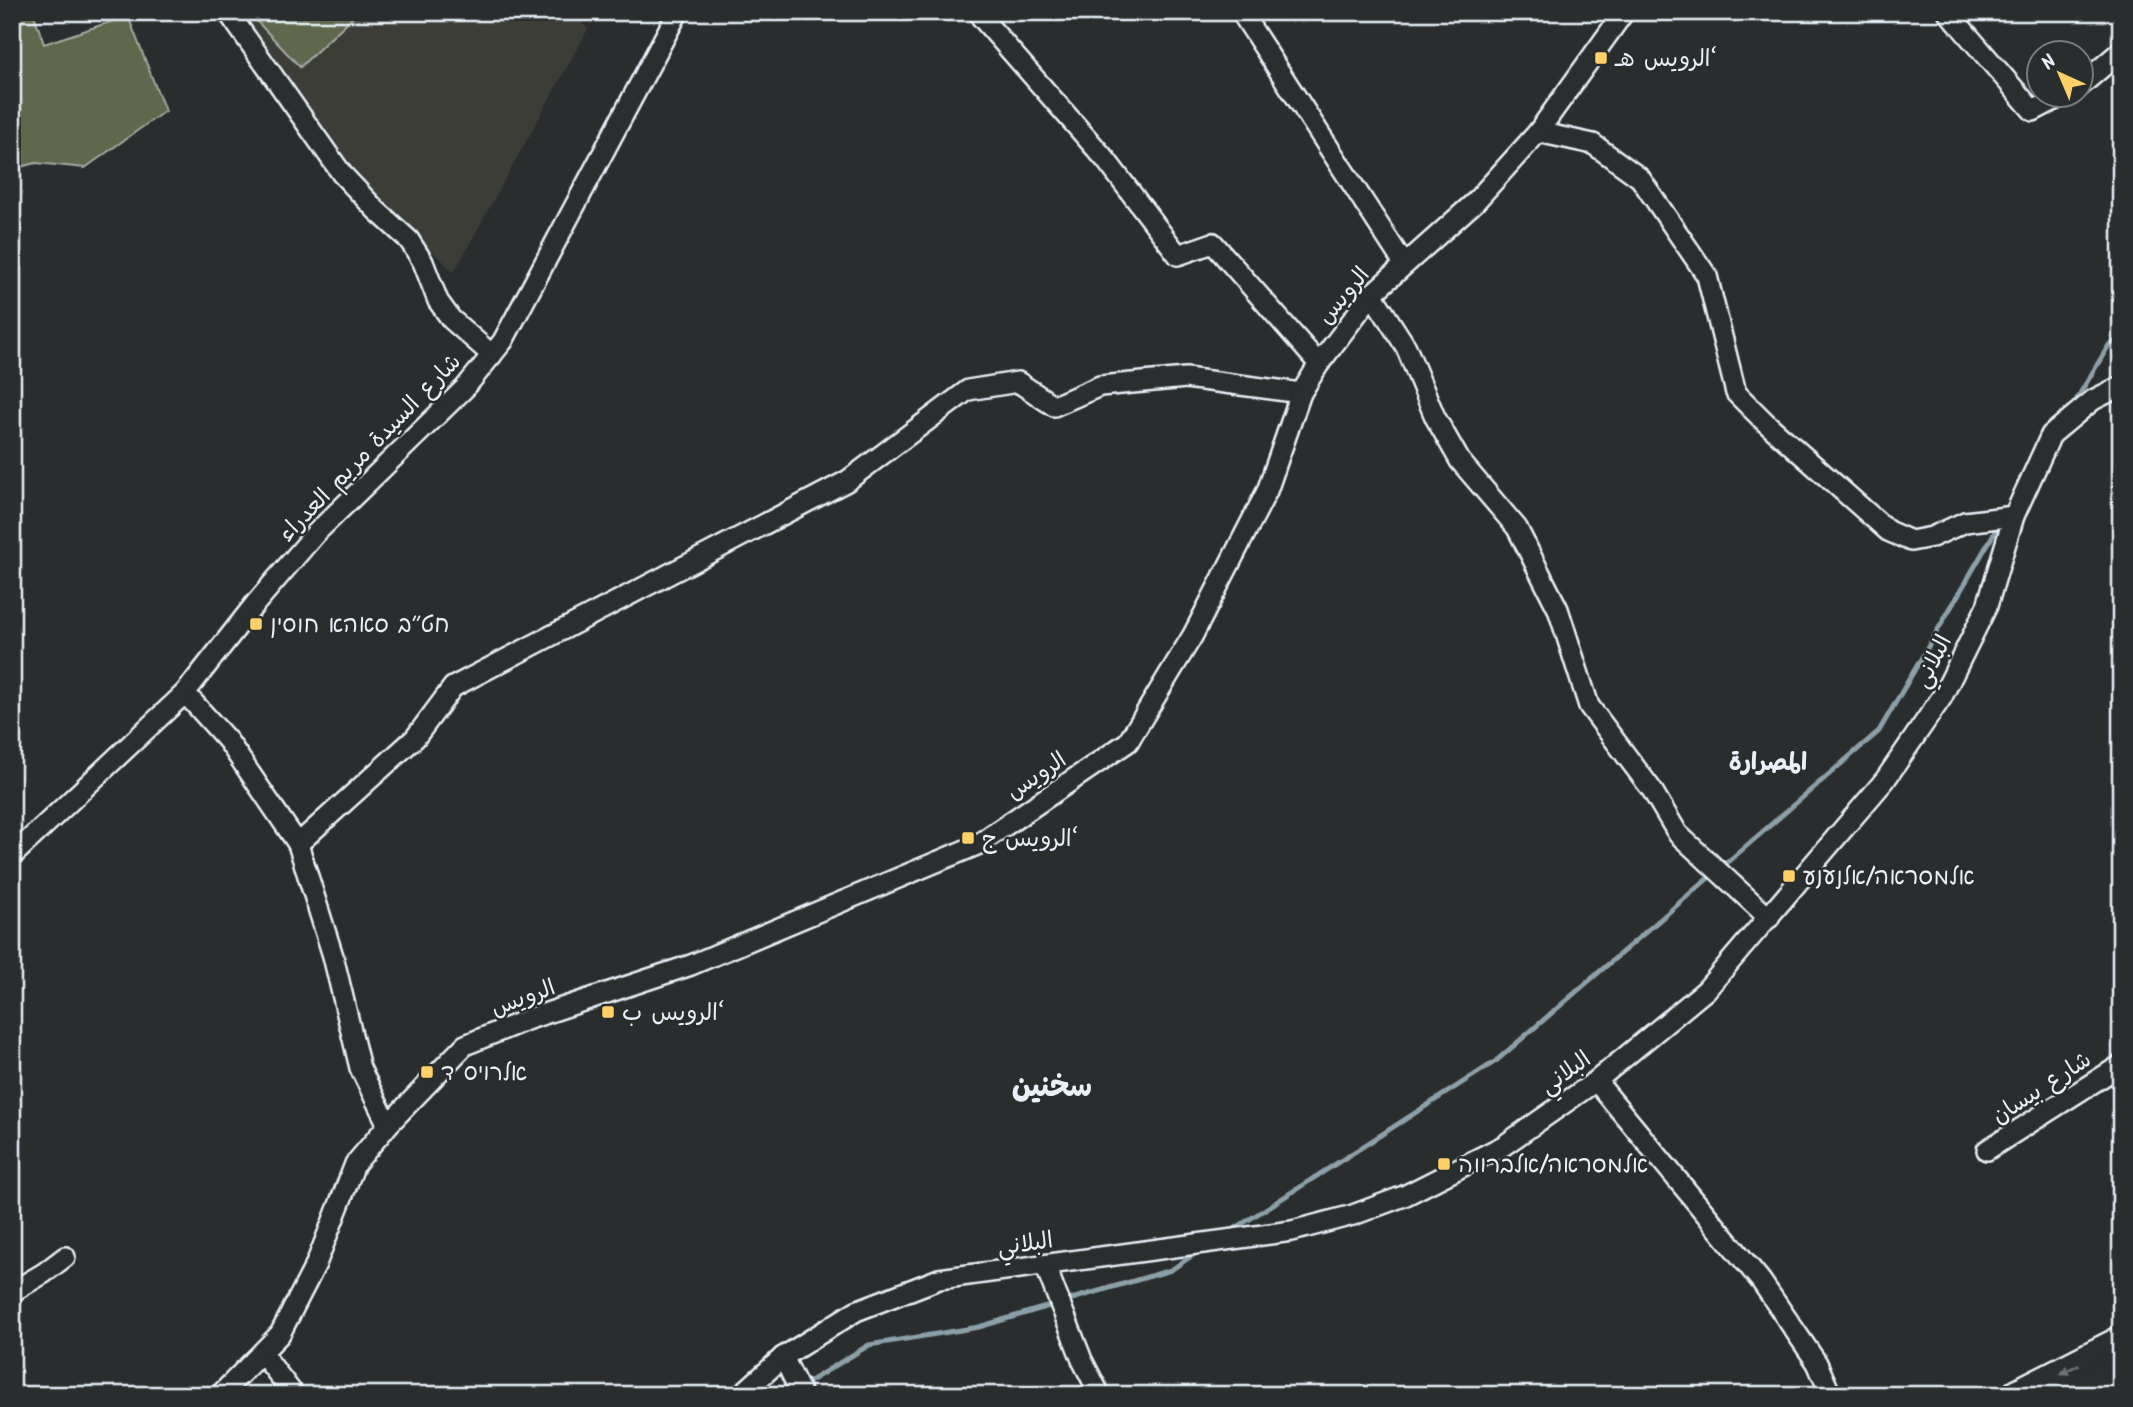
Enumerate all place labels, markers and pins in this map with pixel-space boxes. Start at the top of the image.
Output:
place label: الرويس هـ‘ [1614,42,1717,78]
marker: الرويس هـ‘ [1593,50,1609,66]
place label: חט״ב סאהא חוסין [270,608,449,644]
marker: חט״ב סאהא חוסין [248,616,264,632]
place label: الرويس ج‘ [982,822,1078,858]
marker: الرويس ج‘ [960,830,976,846]
place label: אלמסראה/אלנענע [1803,860,1975,896]
marker: אלמסראה/אלנענע [1781,868,1797,884]
place label: الرويس ب‘ [622,996,724,1032]
marker: الرويس ب‘ [600,1004,616,1020]
place label: אלרויס ד [441,1056,527,1092]
marker: אלרויס ד [419,1064,435,1080]
place label: אלמסראה/אלברווה [1458,1148,1648,1184]
marker: אלמסראה/אלברווה [1436,1156,1452,1172]

